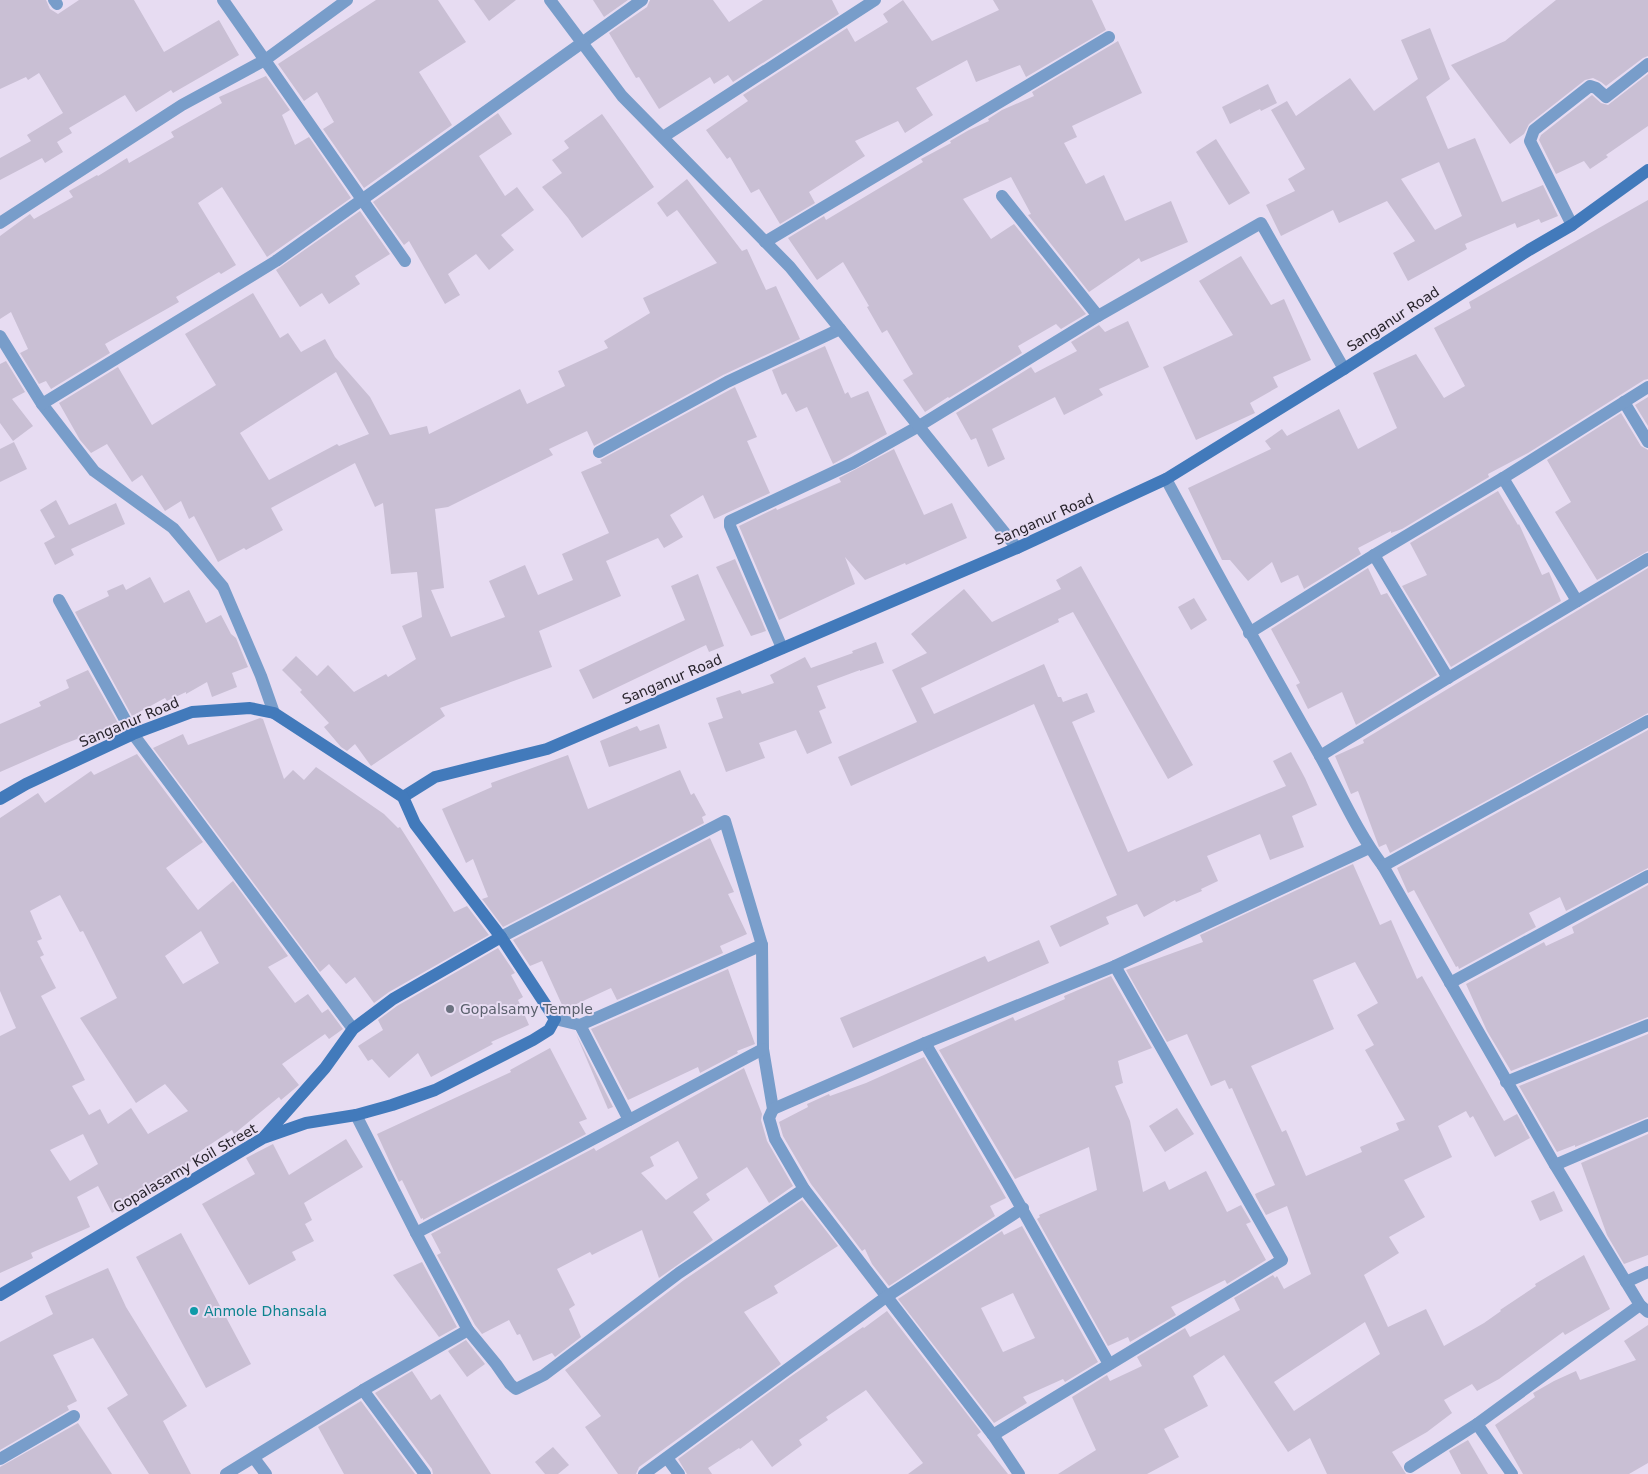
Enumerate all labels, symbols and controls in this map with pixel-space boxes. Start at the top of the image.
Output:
street label: Sanganur Road [1344,283,1442,355]
street label: Sanganur Road [992,490,1096,548]
street label: Sanganur Road [620,651,724,707]
street label: Sanganur Road [77,694,181,750]
place label: Gopalsamy Temple [460,1001,593,1017]
marker: Gopalsamy Temple [444,1003,456,1015]
street label: Gopalasamy Koil Street [110,1120,260,1216]
place label: Anmole Dhansala [204,1303,327,1319]
marker: Anmole Dhansala [188,1305,200,1317]

